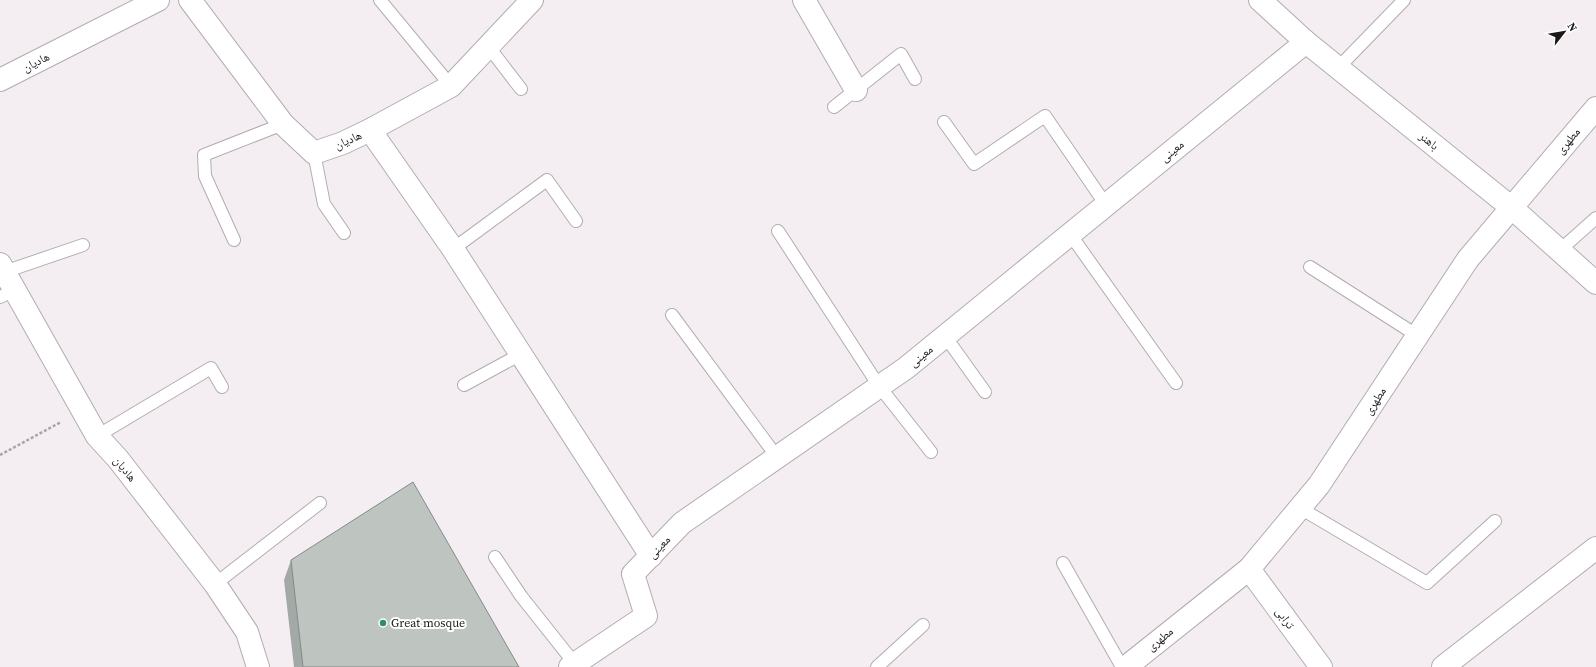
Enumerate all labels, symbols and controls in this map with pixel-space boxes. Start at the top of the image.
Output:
north arrow [1544,12,1584,52]
text: N [1564,20,1581,34]
street label: هادیان [20,48,52,76]
street label: مطهری [1552,124,1584,158]
street label: هادیان [332,127,364,153]
street label: باهنر [1415,128,1442,154]
street label: معینی [1157,136,1187,166]
street label: معینی [906,341,936,371]
street label: مطهری [1360,384,1390,418]
street label: هادیان [110,453,140,485]
street label: معینی [644,532,674,562]
street label: ترابی [1272,604,1299,633]
place label: Great mosque [391,615,465,631]
marker: Great mosque [378,618,388,628]
street label: مطهری [1143,623,1177,655]

